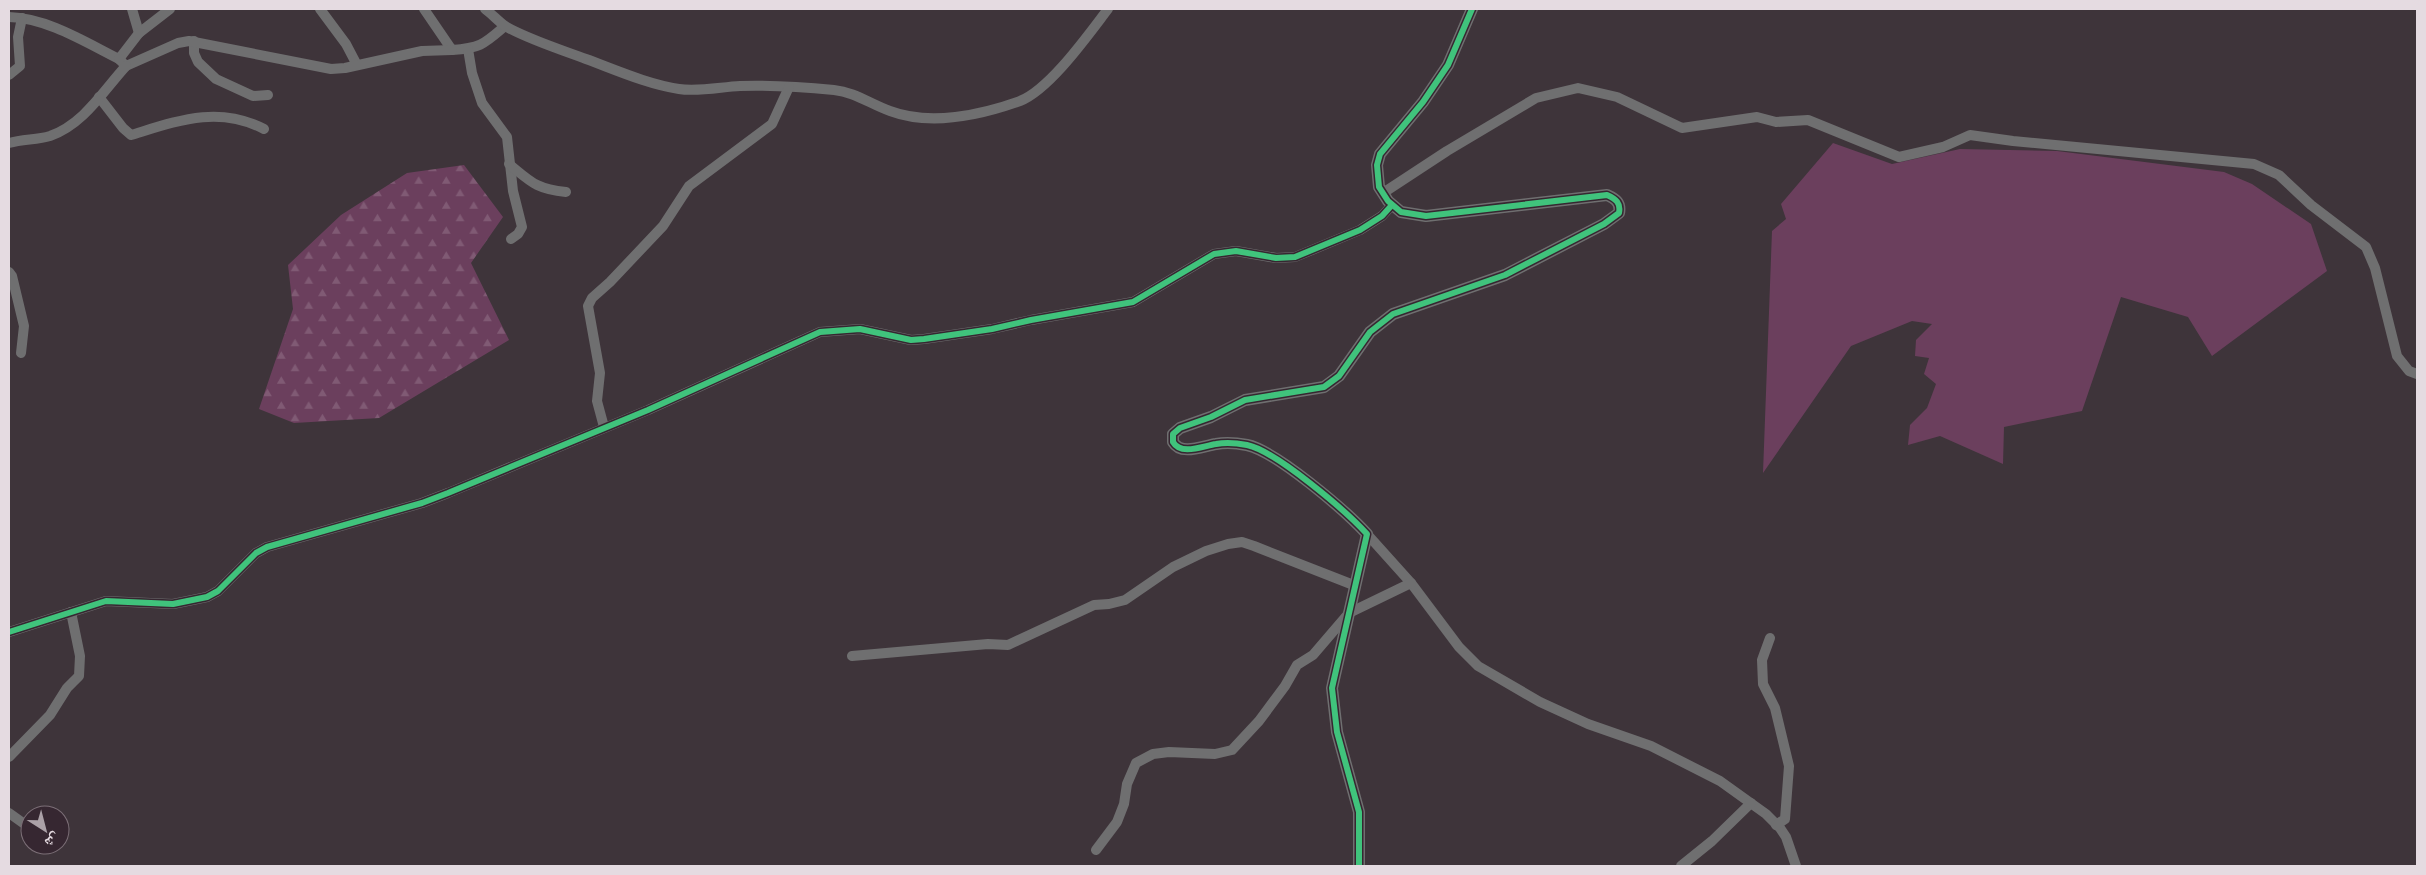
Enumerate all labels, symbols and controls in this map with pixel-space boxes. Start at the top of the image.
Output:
north arrow [20,805,70,855]
text: ش [41,829,63,851]

